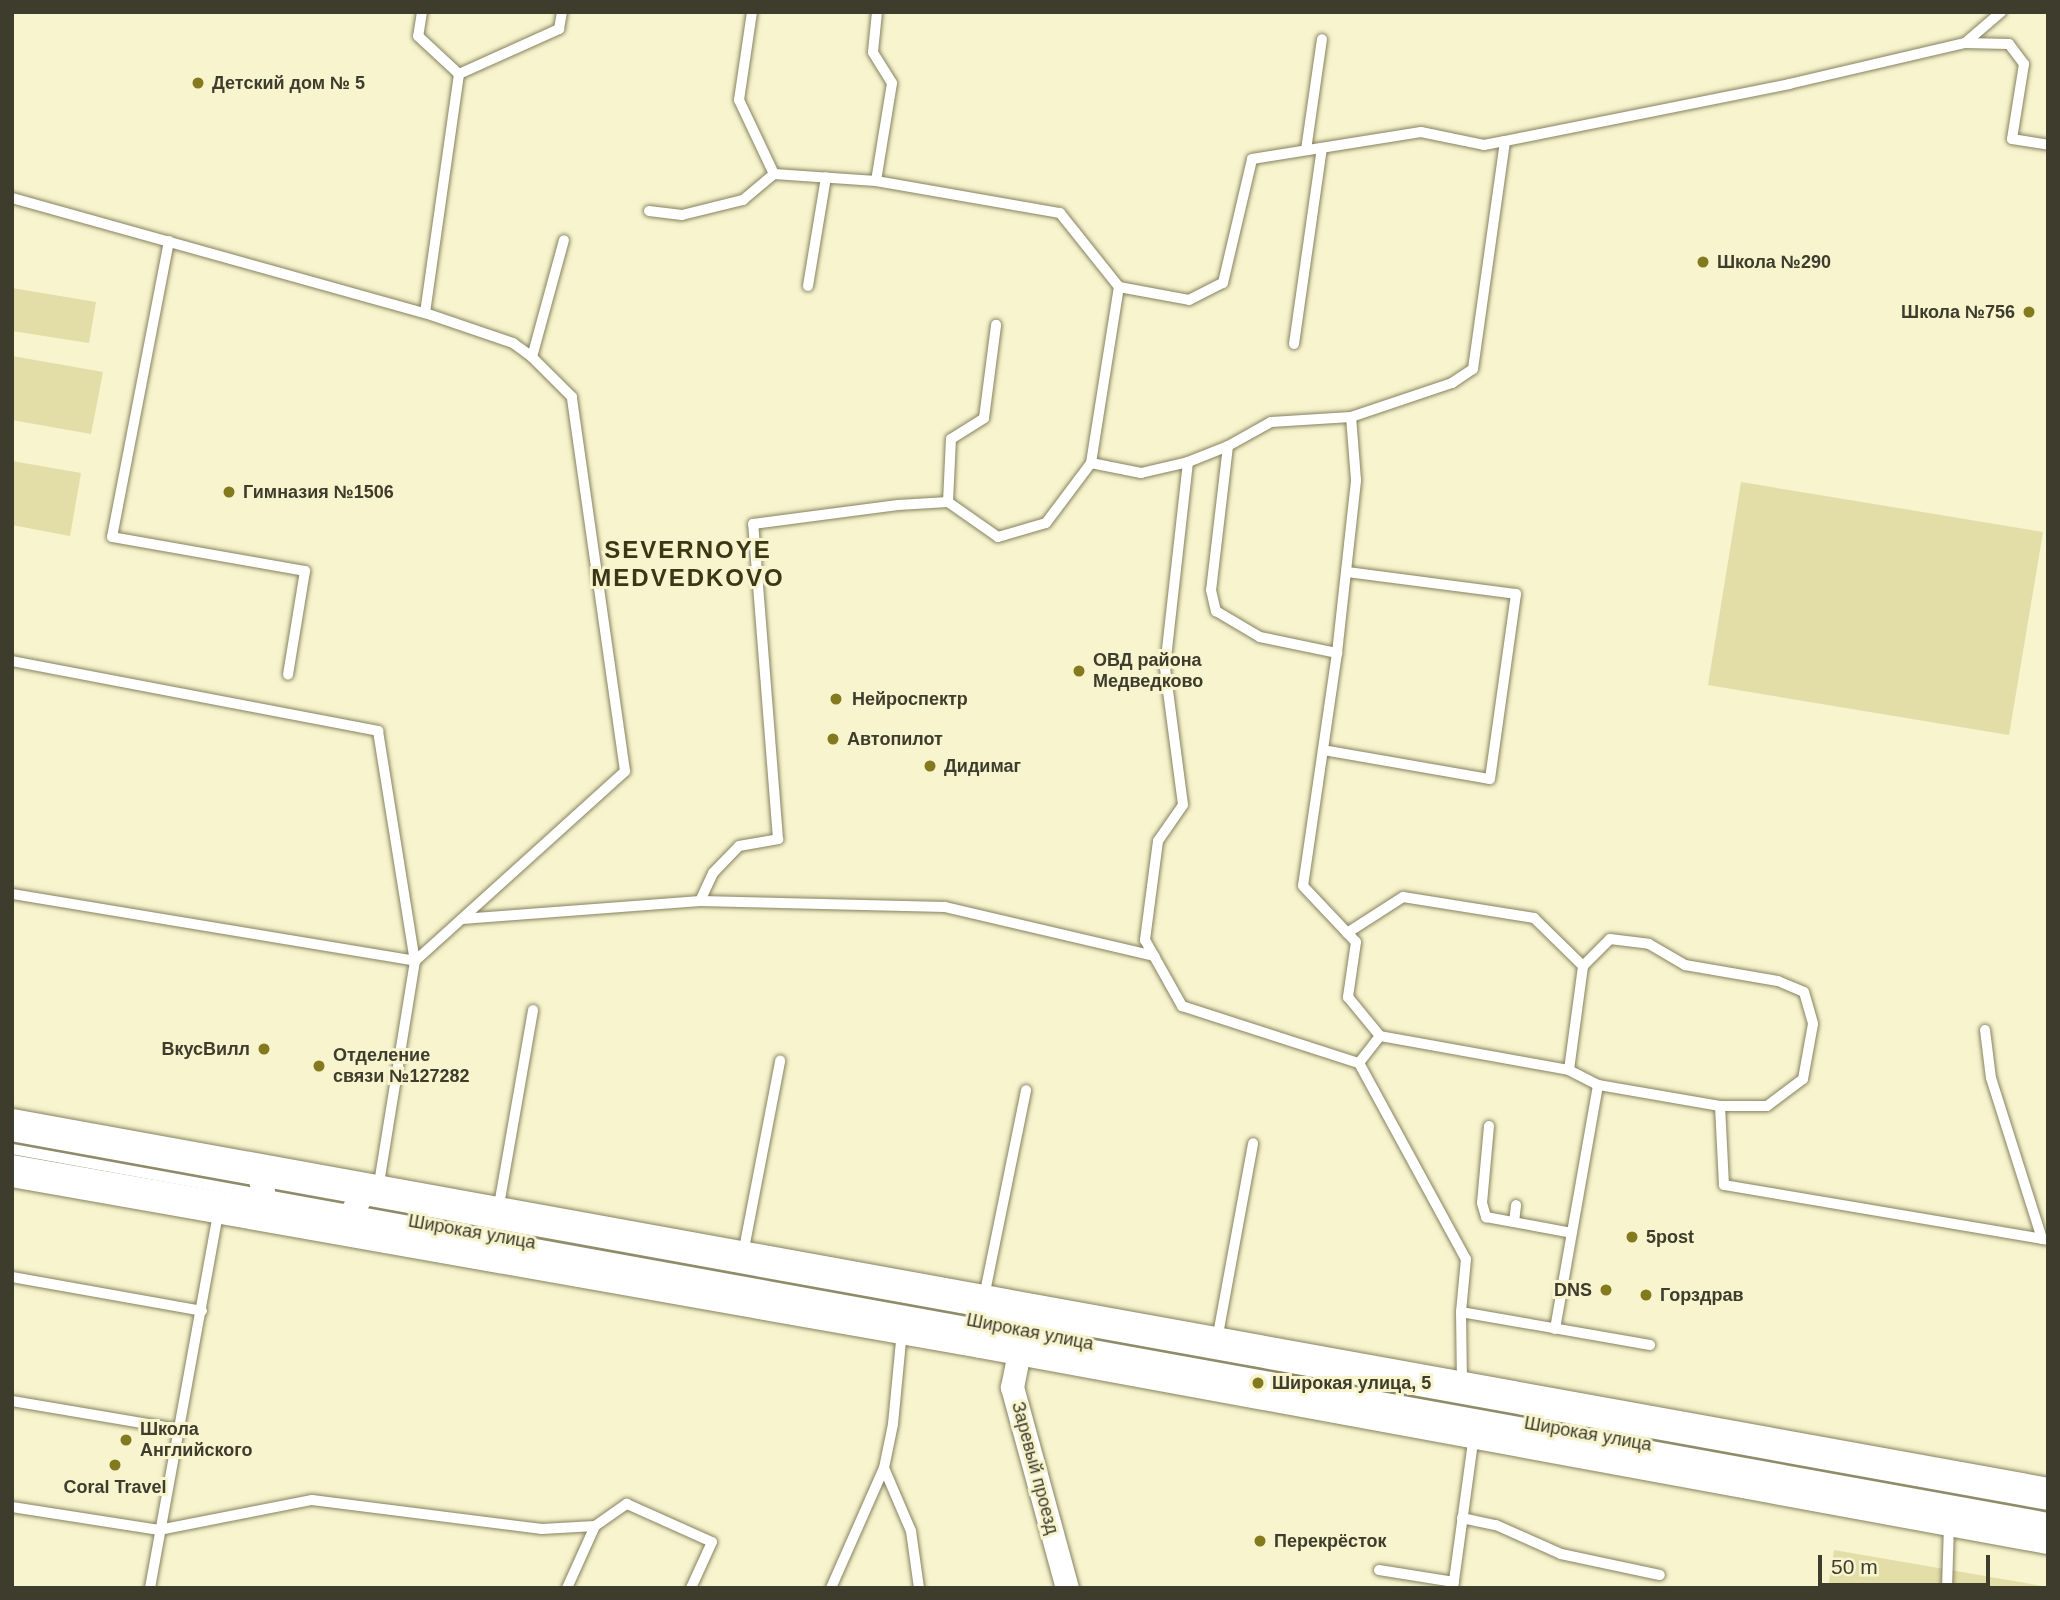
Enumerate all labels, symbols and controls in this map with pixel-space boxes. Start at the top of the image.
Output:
place label: Детский дом № 5 [212,72,365,94]
marker: Детский дом № 5 [190,75,206,91]
place label: Школа №290 [1717,251,1831,273]
marker: Школа №290 [1695,254,1711,270]
place label: Школа №756 [1901,301,2015,323]
marker: Школа №756 [2021,304,2037,320]
place label: Гимназия №1506 [243,481,394,503]
marker: Гимназия №1506 [221,484,237,500]
district label: SEVERNOYE MEDVEDKOVO [593,536,783,592]
place label: ОВД района Медведково [1093,650,1203,692]
marker: ОВД района Медведково [1071,663,1087,679]
place label: Нейроcпектр [852,688,968,710]
marker: Нейроcпектр [826,689,846,709]
place label: Автопилот [847,728,943,750]
marker: Автопилот [825,731,841,747]
place label: Дидимаг [944,755,1021,777]
marker: Дидимаг [922,758,938,774]
place label: ВкусВилл [161,1038,250,1060]
marker: ВкусВилл [256,1041,272,1057]
place label: Отделение связи №127282 [333,1045,469,1088]
marker: Отделение связи №127282 [311,1058,327,1074]
street label: Широкая улица [407,1210,537,1254]
place label: 5post [1646,1226,1694,1248]
marker: 5post [1624,1229,1640,1245]
place label: DNS [1554,1279,1592,1301]
marker: DNS [1598,1282,1614,1298]
place label: Горздрав [1660,1284,1744,1306]
marker: Горздрав [1638,1287,1654,1303]
street label: Широкая улица [965,1309,1095,1355]
place label: Широкая улица, 5 [1272,1372,1431,1394]
marker: Широкая улица, 5 [1250,1375,1266,1391]
street label: Заревый проезд [1007,1399,1063,1537]
street label: Широкая улица [1523,1412,1653,1456]
place label: Школа Английского [140,1419,253,1462]
marker: Школа Английского [118,1432,134,1448]
marker: Coral Travel [107,1457,123,1473]
place label: Coral Travel [63,1476,167,1498]
place label: Перекрёсток [1274,1530,1387,1552]
marker: Перекрёсток [1252,1533,1268,1549]
scale bar [1822,1540,1994,1584]
text: 50 m [1831,1555,1878,1578]

